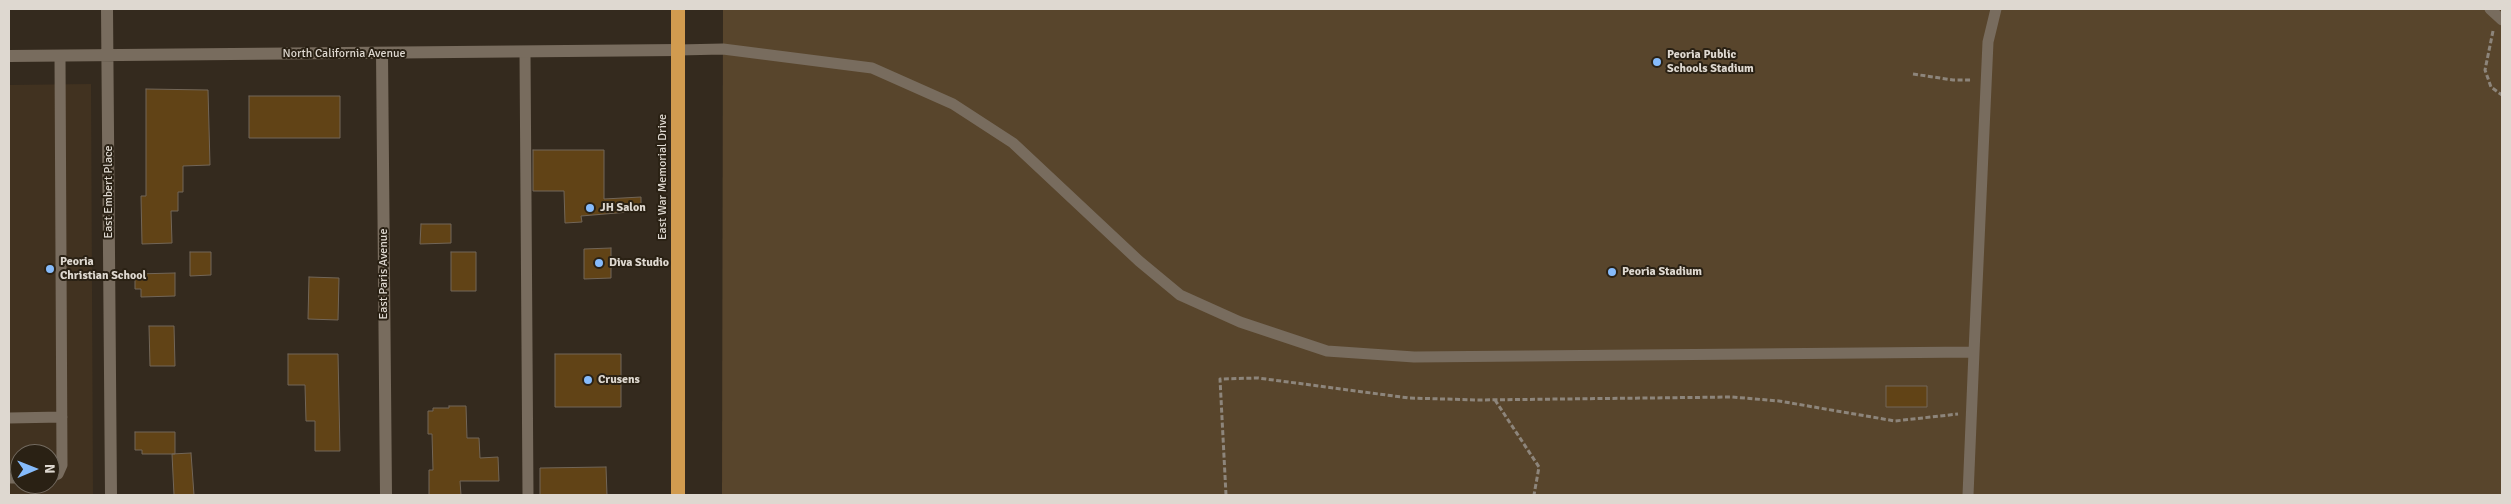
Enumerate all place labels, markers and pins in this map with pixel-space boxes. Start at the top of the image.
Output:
place label: Peoria Public Schools Stadium [1667,48,1754,76]
marker: Peoria Public Schools Stadium [1651,56,1663,68]
place label: JH Salon [600,201,646,215]
marker: JH Salon [584,202,596,214]
place label: Peoria Christian School [60,255,146,283]
place label: Diva Studio [609,256,669,270]
marker: Diva Studio [593,257,605,269]
marker: Peoria Christian School [44,263,56,275]
place label: Peoria Stadium [1622,265,1702,279]
marker: Peoria Stadium [1606,266,1618,278]
place label: Crusens [598,373,640,387]
marker: Crusens [582,374,594,386]

